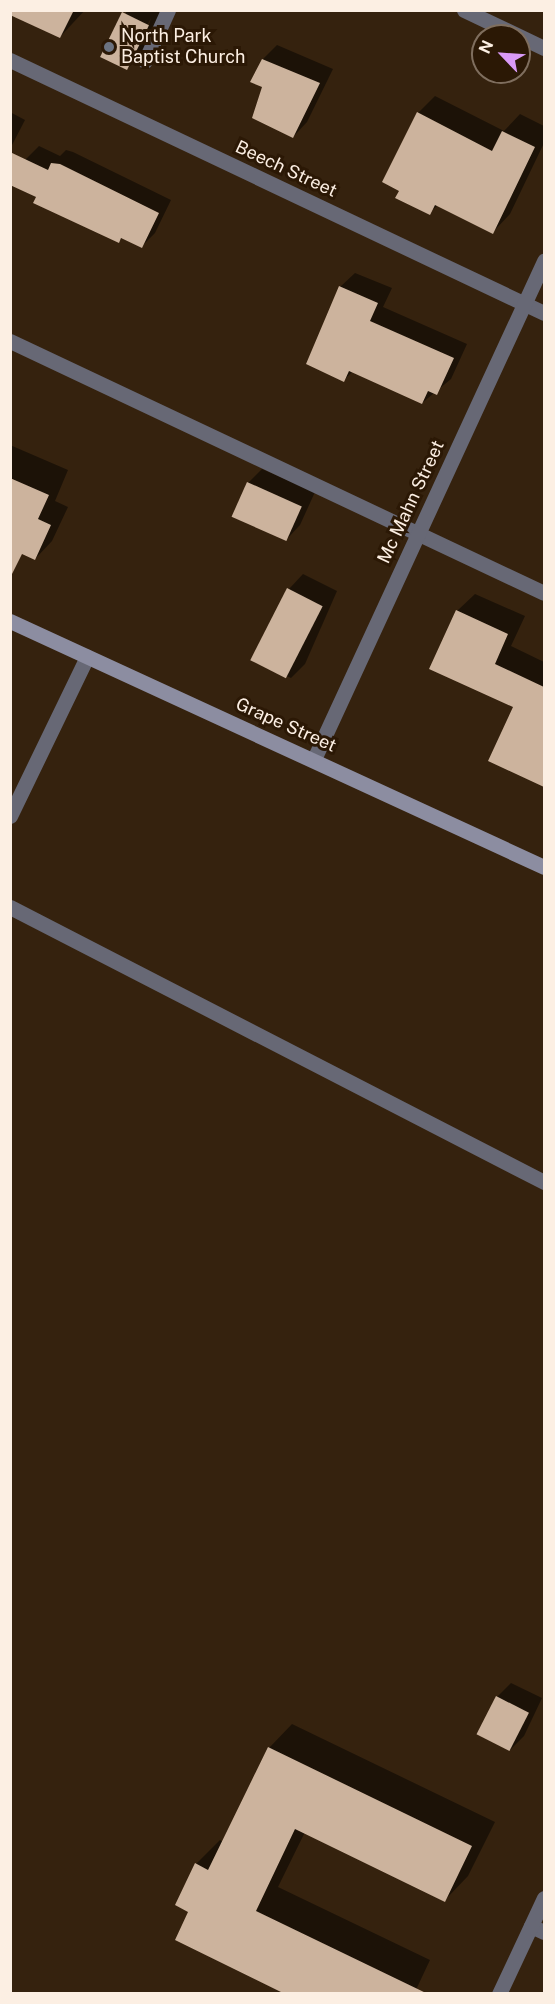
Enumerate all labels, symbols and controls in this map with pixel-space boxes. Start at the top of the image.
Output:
north arrow [471,24,531,84]
place label: North Park Baptist Church [121,26,245,68]
text: N [475,37,497,57]
marker: North Park Baptist Church [102,40,116,54]
street label: Beech Street [232,136,340,202]
street label: Mc Mahn Street [373,437,449,567]
street label: Grape Street [232,693,340,757]

